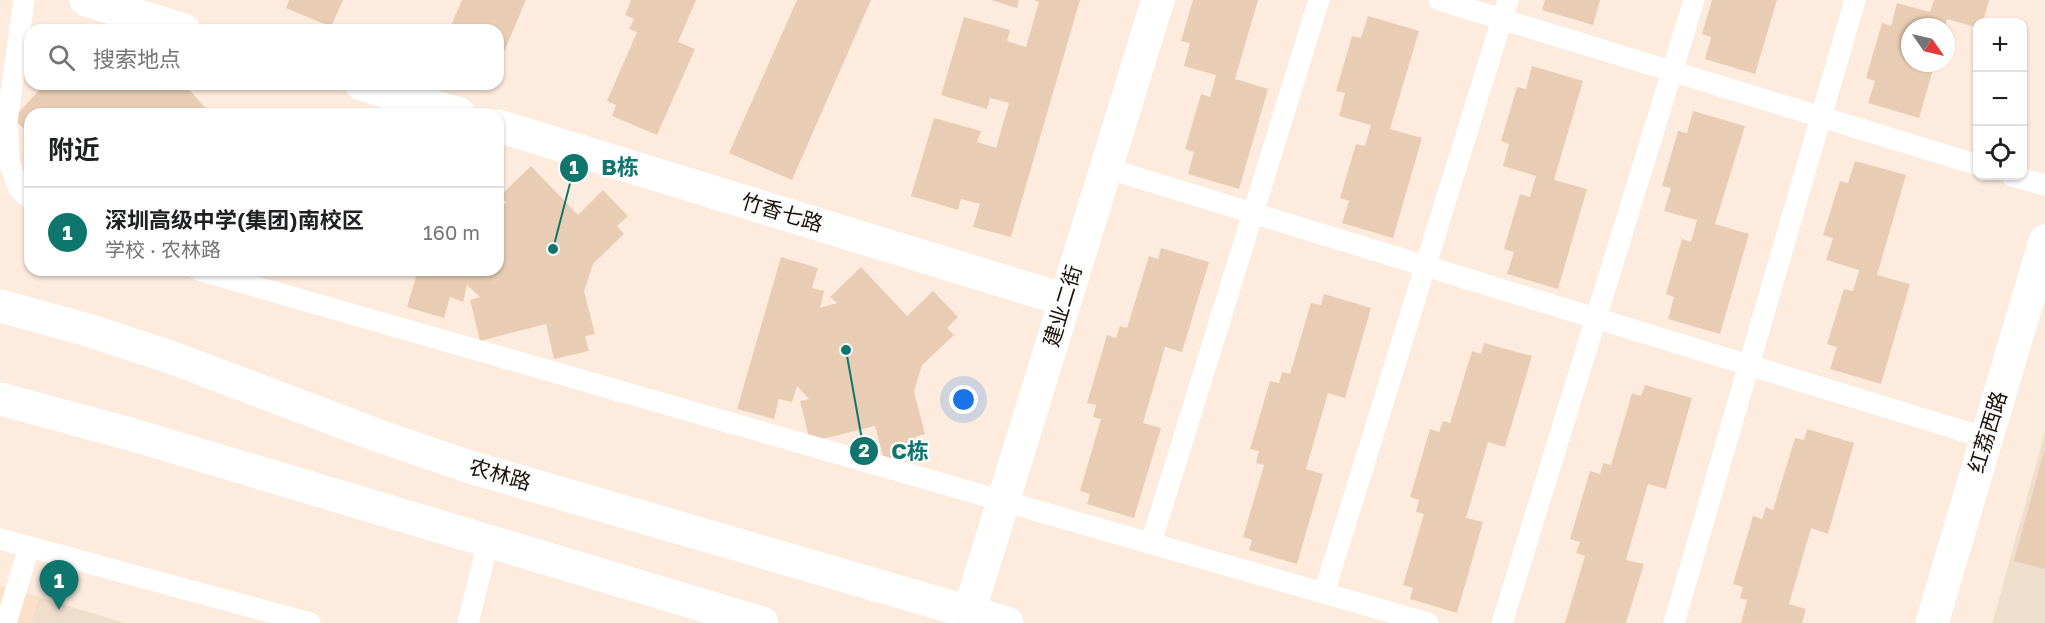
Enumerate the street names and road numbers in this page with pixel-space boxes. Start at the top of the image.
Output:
street label: 竹香七路 [738,187,826,237]
street label: 建业二街 [1037,262,1087,350]
street label: 红荔西路 [1962,388,2012,476]
street label: 农林路 [466,453,534,495]

